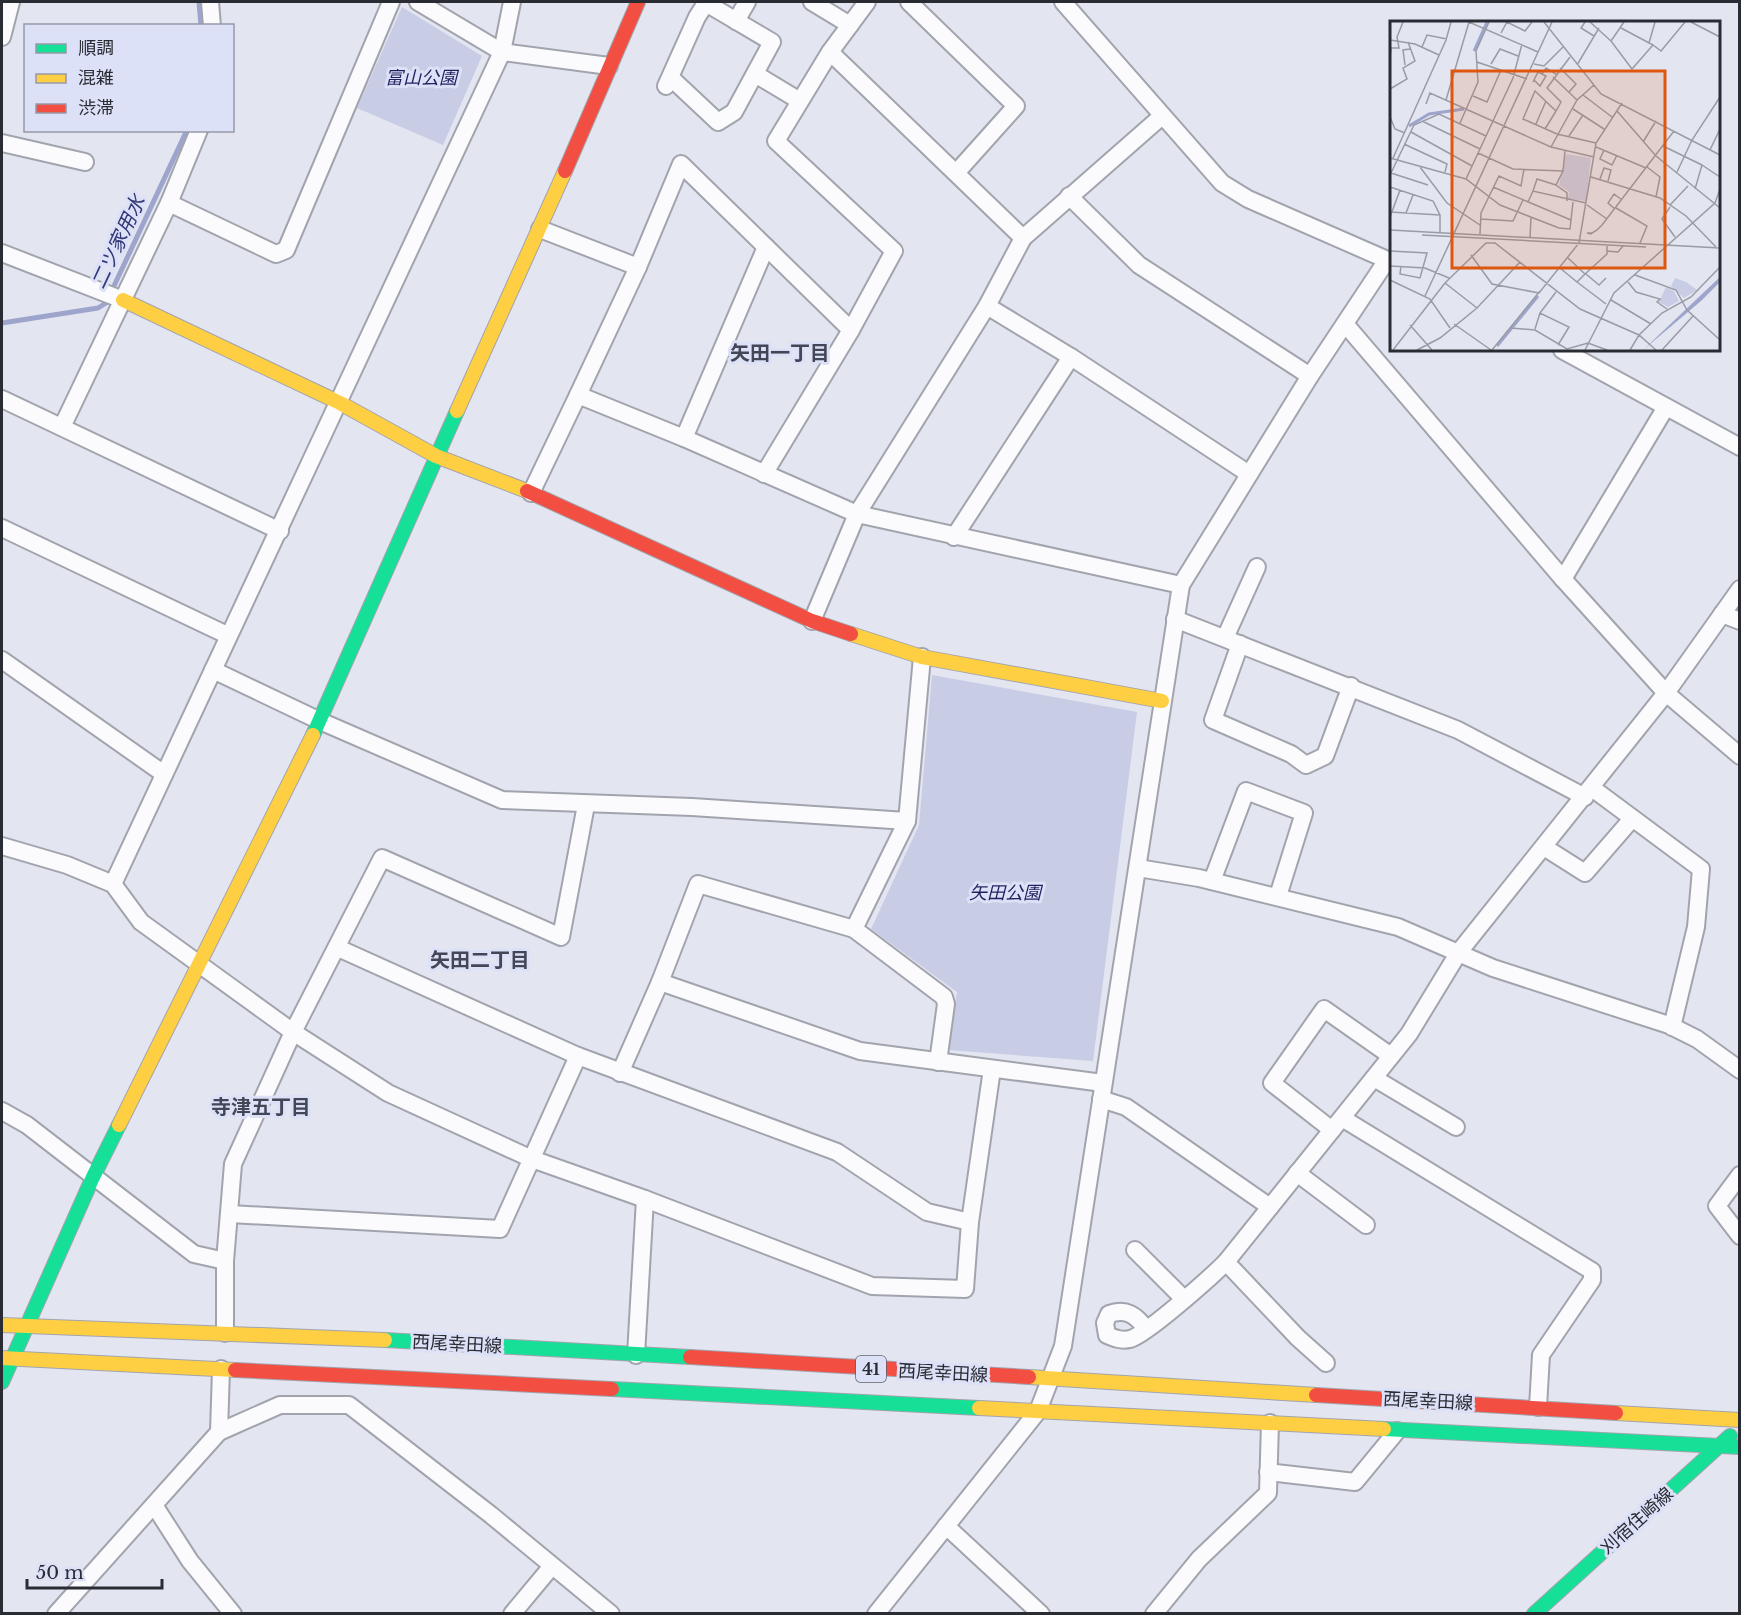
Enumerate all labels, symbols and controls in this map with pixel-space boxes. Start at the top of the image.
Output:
inset map [1390,21,1720,351]
legend [24,24,234,132]
text: 順調 [78,37,114,59]
text: 混雑 [78,67,114,89]
park label: 富山公園 [385,67,460,89]
text: 渋滞 [78,97,114,119]
water label: 二ツ家用水 [86,190,151,292]
district label: 矢田一丁目 [730,341,830,365]
park label: 矢田公園 [969,882,1044,904]
district label: 矢田二丁目 [430,948,530,972]
district label: 寺津五丁目 [211,1095,311,1119]
street label: 西尾幸田線 [411,1331,503,1357]
road number: 41 [856,1356,886,1382]
street label: 西尾幸田線 [897,1360,989,1386]
street label: 西尾幸田線 [1382,1388,1474,1414]
street label: 刈宿住崎線 [1596,1483,1678,1559]
scale bar [27,1552,162,1590]
text: 50 m [36,1562,84,1584]

